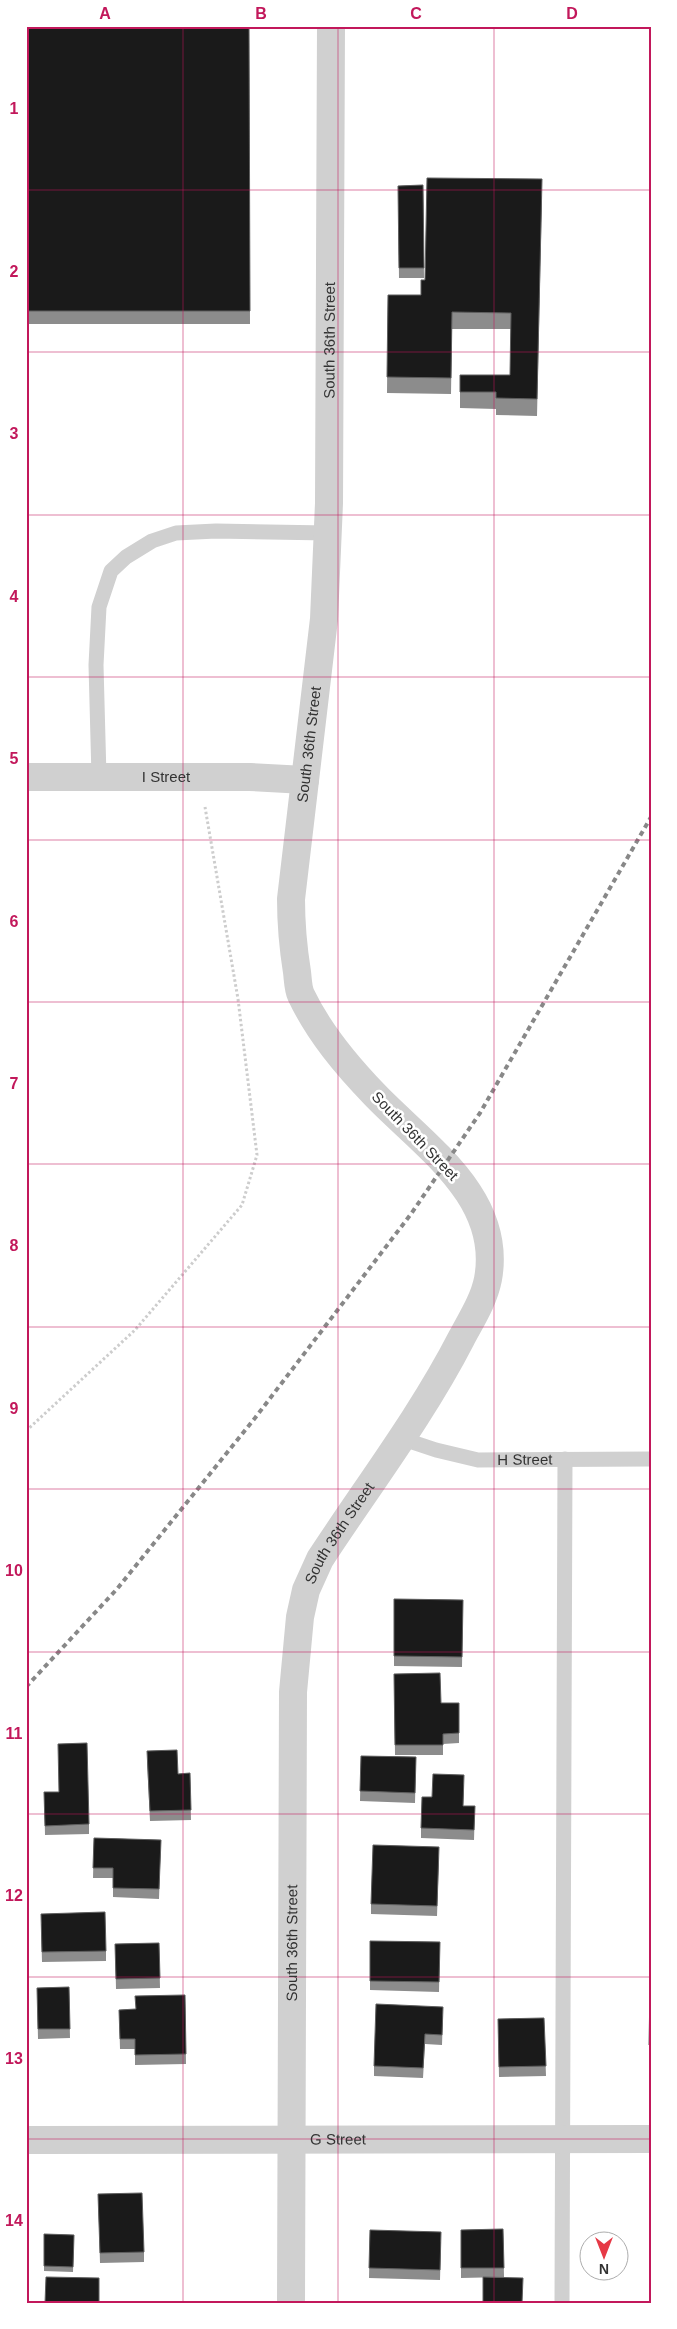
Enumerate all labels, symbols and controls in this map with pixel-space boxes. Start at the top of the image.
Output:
text: A [99,5,111,22]
text: B [255,5,267,22]
text: C [410,5,422,22]
text: D [566,5,578,22]
text: 1 [10,100,19,117]
text: 2 [10,263,19,280]
street label: South 36th Street [320,281,338,399]
text: 3 [10,425,19,442]
text: 4 [10,588,19,605]
street label: South 36th Street [293,685,324,803]
text: 5 [10,750,19,767]
street label: I Street [142,768,191,785]
text: 6 [10,913,19,930]
text: 7 [10,1075,19,1092]
street label: South 36th Street [369,1088,463,1184]
text: 8 [10,1237,19,1254]
text: 9 [10,1400,19,1417]
street label: H Street [497,1451,553,1468]
street label: South 36th Street [301,1478,378,1586]
text: 10 [5,1562,23,1579]
text: 11 [6,1725,23,1742]
street label: South 36th Street [283,1884,300,2001]
text: 12 [5,1887,23,1904]
text: 13 [5,2050,23,2067]
street label: G Street [310,2130,367,2148]
text: 14 [5,2212,23,2229]
north arrow [580,2232,630,2282]
text: N [599,2261,609,2277]

